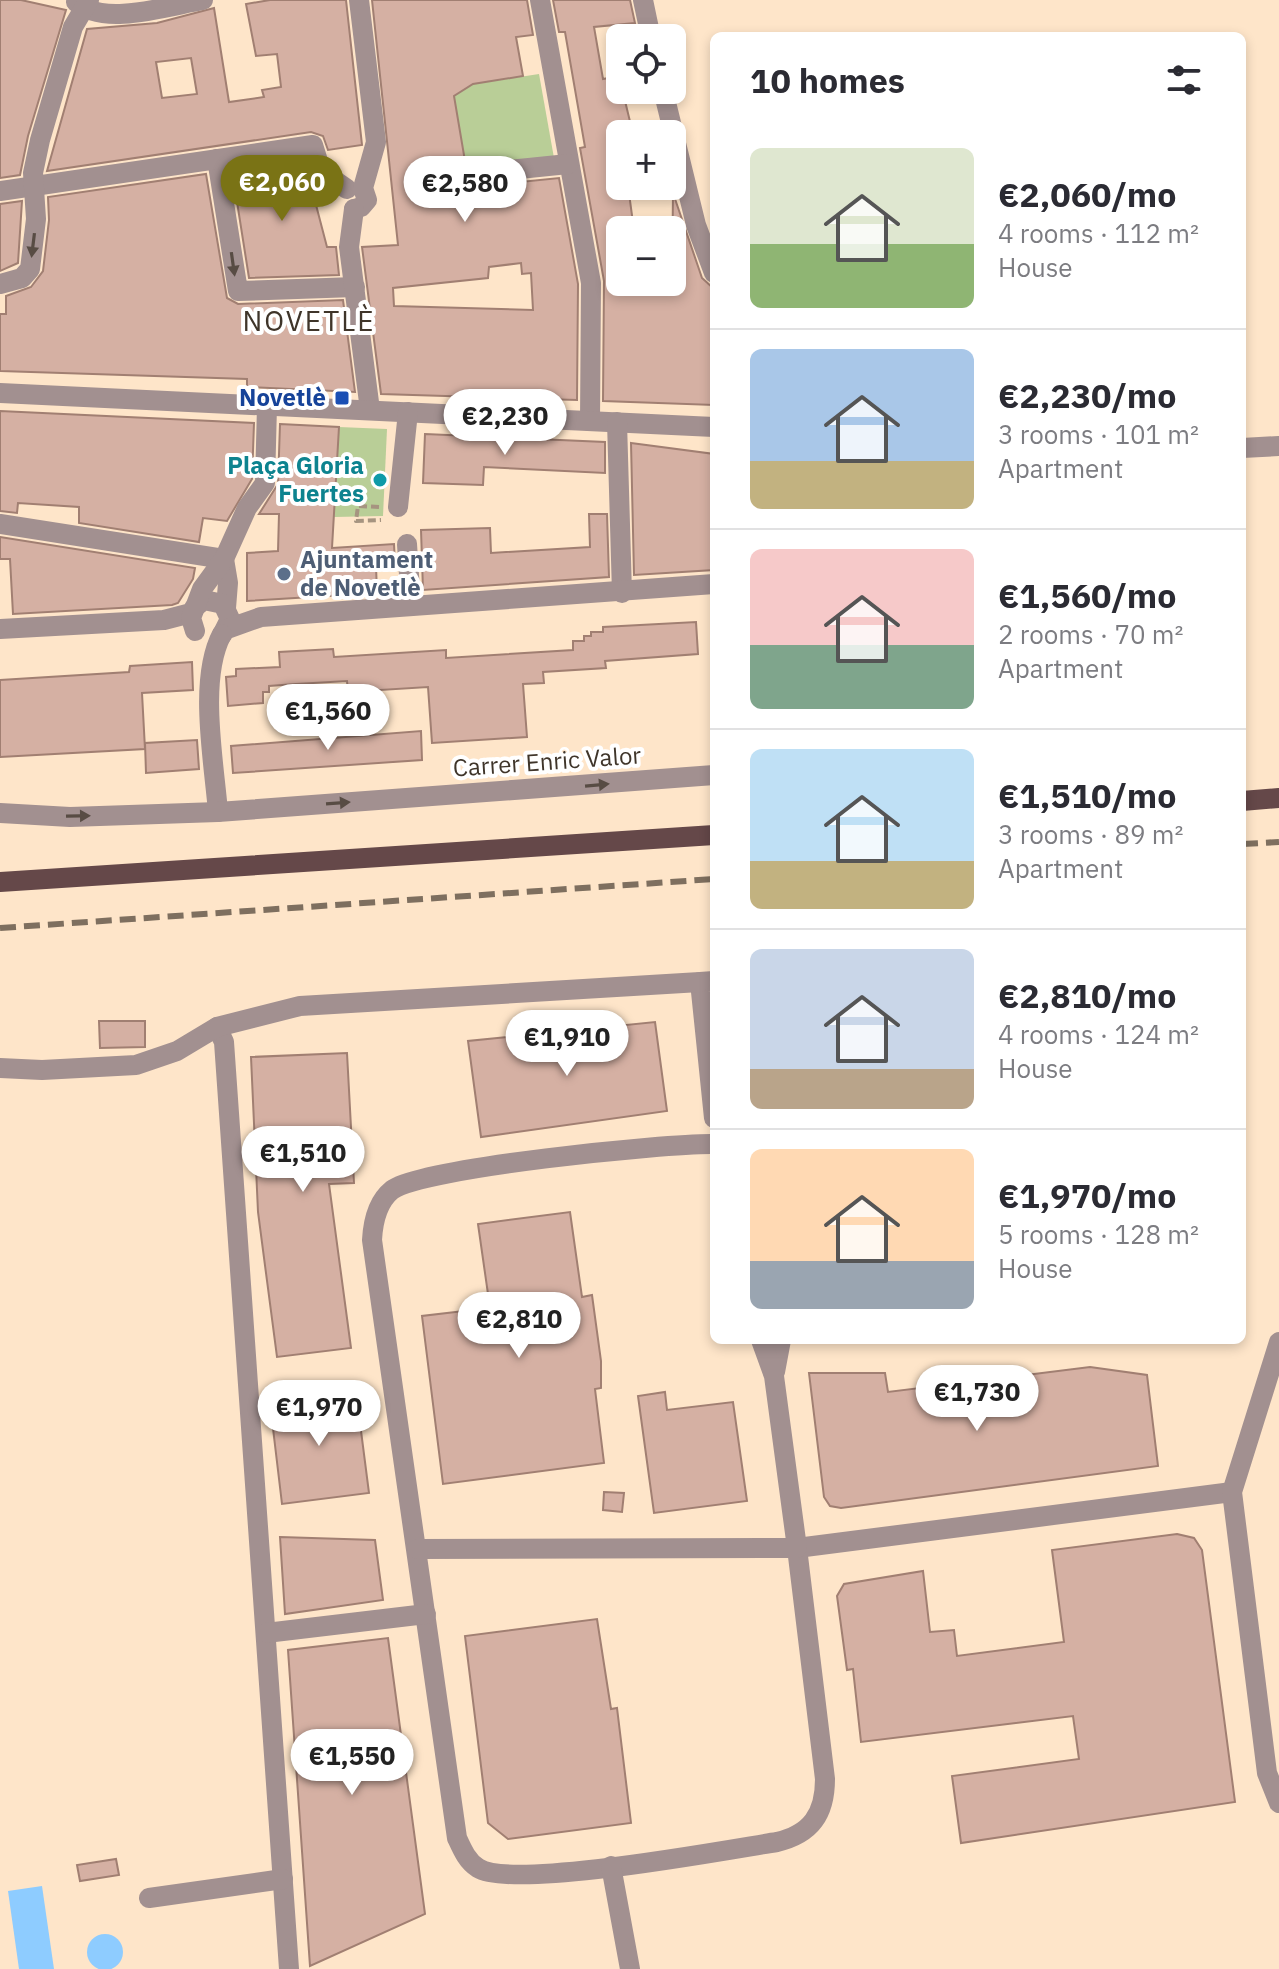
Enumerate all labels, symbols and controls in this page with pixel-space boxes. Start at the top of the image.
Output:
map controls [606,24,686,296]
button: locate [606,24,686,104]
text: 10 homes [750,58,905,102]
icon: filters [1162,58,1206,102]
button: + [606,120,686,200]
pin: €2,060 [217,155,347,223]
pin: €2,580 [400,156,530,224]
text: €2,060 [239,164,325,198]
text: €2,580 [422,165,508,199]
text: €2,060/mo [998,172,1176,216]
icon: home [814,180,910,276]
button: − [606,216,686,296]
text: 4 rooms · 112 m² [998,216,1199,250]
one-way arrow [26,233,39,258]
text: House [998,250,1073,284]
one-way arrow [227,252,240,277]
district label: NOVETLÈ [242,302,376,339]
text: €2,230/mo [998,373,1176,417]
place label: Novetlè [239,381,326,413]
icon: home [814,381,910,477]
marker: Novetlè [333,389,351,407]
pin: €2,230 [440,389,570,457]
text: €2,230 [462,398,548,432]
text: 3 rooms · 101 m² [998,417,1199,451]
place label: Plaça Gloria Fuertes [227,449,364,509]
text: Apartment [998,451,1123,485]
marker: Plaça Gloria Fuertes [371,471,389,489]
place label: Ajuntament de Novetlè [300,543,433,603]
marker: Ajuntament de Novetlè [275,565,293,583]
text: €1,560/mo [998,573,1176,617]
icon: home [814,581,910,677]
text: 2 rooms · 70 m² [998,617,1183,651]
text: Apartment [998,651,1123,685]
pin: €1,560 [263,684,393,752]
text: €1,560 [285,693,371,727]
street label: Carrer Enric Valor [452,738,642,784]
text: €1,510/mo [998,773,1176,817]
one-way arrow [585,778,610,791]
icon: home [814,781,910,877]
one-way arrow [325,796,350,809]
one-way arrow [66,810,91,822]
text: 3 rooms · 89 m² [998,817,1183,851]
text: Apartment [998,851,1123,885]
text: €2,810/mo [998,973,1176,1017]
icon: home [814,981,910,1077]
pin: €1,910 [502,1010,632,1078]
text: 4 rooms · 124 m² [998,1017,1199,1051]
text: €1,910 [524,1019,610,1053]
text: House [998,1051,1073,1085]
pin: €1,510 [238,1126,368,1194]
text: €1,510 [260,1135,346,1169]
text: €1,970/mo [998,1173,1176,1217]
icon: home [814,1181,910,1277]
text: 5 rooms · 128 m² [998,1217,1199,1251]
text: House [998,1251,1073,1285]
pin: €2,810 [454,1292,584,1360]
text: €2,810 [476,1301,562,1335]
pin: €1,730 [912,1365,1042,1433]
text: €1,730 [934,1374,1020,1408]
pin: €1,970 [254,1380,384,1448]
text: €1,970 [276,1389,362,1423]
pin: €1,550 [287,1729,417,1797]
text: €1,550 [309,1738,395,1772]

